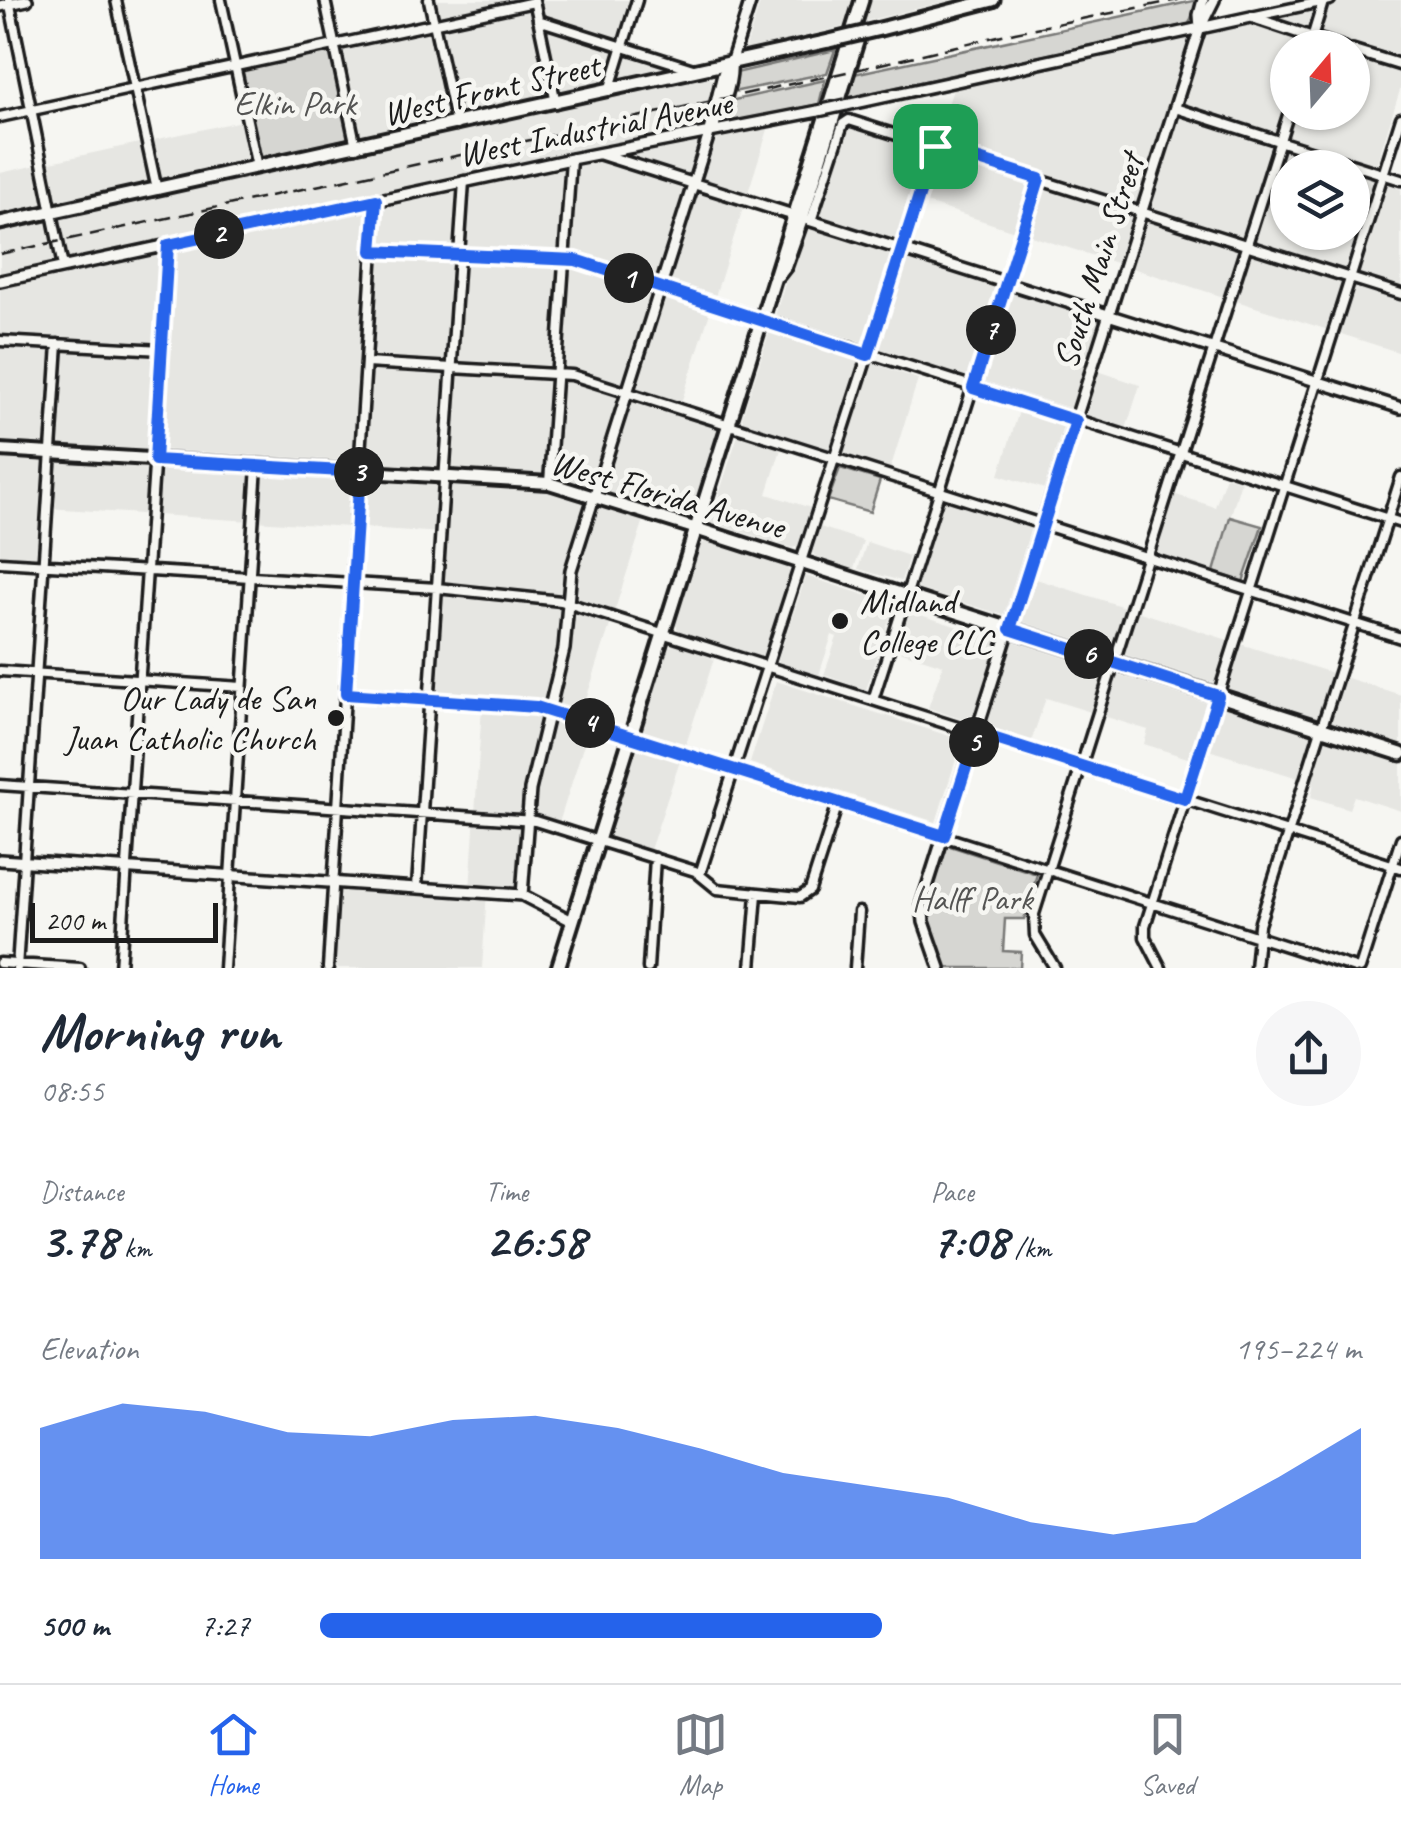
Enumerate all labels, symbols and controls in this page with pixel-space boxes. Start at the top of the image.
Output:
north arrow [1270,30,1370,130]
map controls [1270,30,1370,250]
street label: West Front Street [379,42,607,136]
street label: West Industrial Avenue [455,79,738,177]
park label: Elkin Park [234,81,358,126]
pin [893,104,978,189]
icon: arrive [908,119,963,174]
street label: South Main Street [1043,144,1156,374]
button: layers [1270,150,1370,250]
pin: 2 [194,209,244,259]
text: 2 [213,216,225,251]
pin: 1 [604,253,654,303]
text: 1 [623,260,635,295]
pin: 7 [966,305,1016,355]
text: 7 [985,312,997,347]
street label: West Florida Avenue [546,440,792,550]
pin: 3 [334,447,384,497]
text: 3 [353,454,365,489]
place label: Midland College CLC [860,579,996,664]
marker: Midland College CLC [829,610,851,632]
pin: 6 [1064,629,1114,679]
text: 6 [1082,636,1096,671]
place label: Our Lady de San Juan Catholic Church [62,676,317,761]
pin: 4 [565,698,615,748]
text: 4 [584,705,596,740]
marker: Our Lady de San Juan Catholic Church [325,707,347,729]
pin: 5 [949,717,999,767]
text: 5 [968,724,980,759]
park label: Halff Park [912,876,1035,921]
scale bar [30,898,218,943]
text: 200 m [45,903,105,938]
text: Morning run [40,997,280,1067]
button: share [1256,1001,1361,1106]
text: 08:55 [40,1070,104,1111]
text: Distance [40,1174,124,1209]
text: Time [485,1174,528,1209]
text: Pace [931,1174,974,1209]
text: 3.78 [40,1209,117,1272]
text: 26:58 [485,1209,585,1272]
text: 7:08 [931,1209,1008,1272]
text: km [117,1230,151,1265]
text: /km [1008,1230,1051,1265]
text: Elevation [40,1328,138,1369]
text: 195–224 m [1235,1328,1361,1369]
text: 500 m [40,1605,109,1646]
text: 7:27 [200,1605,250,1646]
tab: Home [206,1707,261,1802]
tab: Map [673,1707,728,1802]
tab: Saved [1140,1707,1195,1802]

